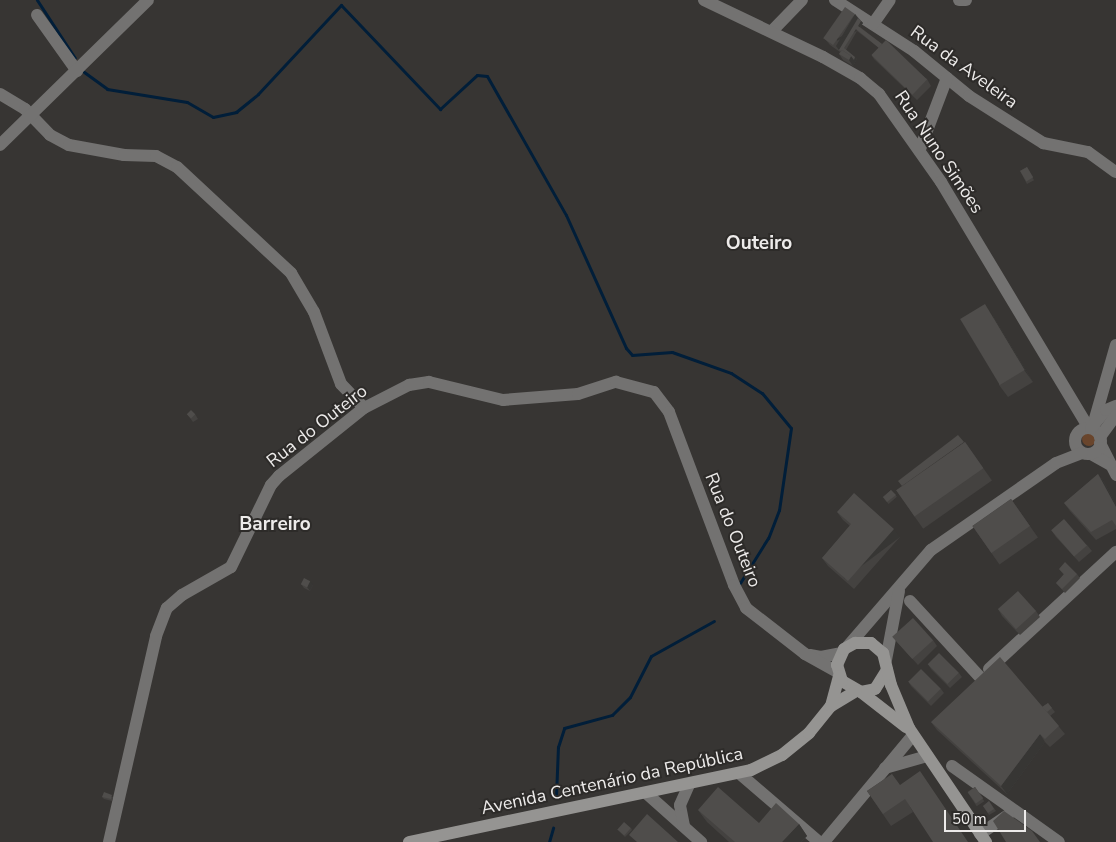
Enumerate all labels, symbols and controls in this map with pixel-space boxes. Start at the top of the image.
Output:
street label: Rua da Aveleira [906,21,1022,113]
street label: Rua Nuno Simões [890,86,988,218]
district label: Outeiro [726,233,792,255]
street label: Rua do Outeiro [262,380,372,472]
street label: Rua do Outeiro [700,470,766,590]
district label: Barreiro [239,514,311,536]
street label: Avenida Centenário da República [479,743,745,819]
scale bar [946,800,1028,832]
text: 50 m [952,809,987,829]

